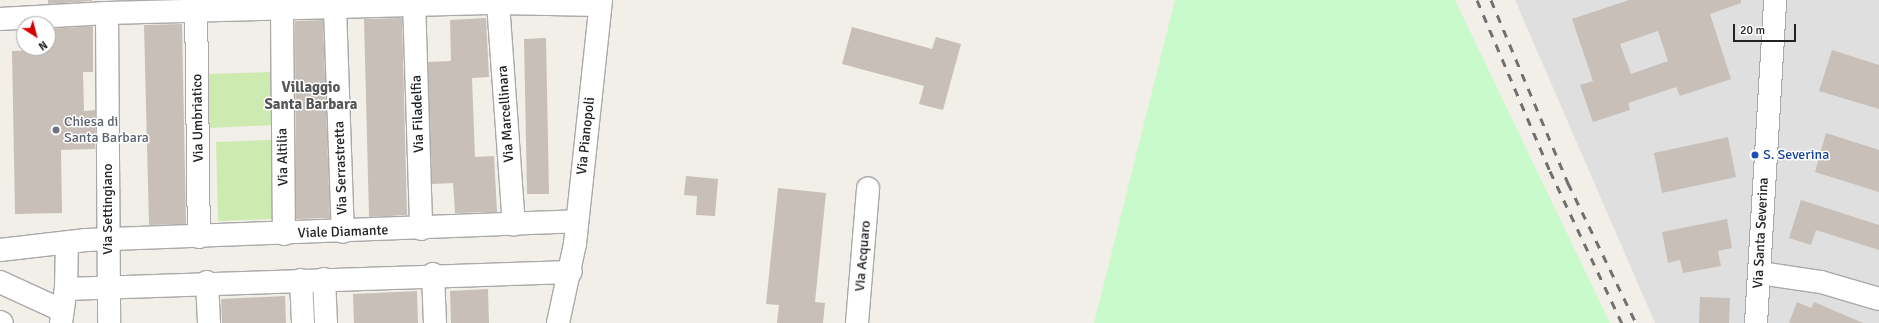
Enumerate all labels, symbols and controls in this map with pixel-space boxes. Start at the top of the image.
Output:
north arrow [16,16,56,56]
scale bar [1735,16,1798,42]
text: 20 m [1740,23,1765,38]
text: N [36,38,50,53]
street label: Via Marcellinara [494,65,518,163]
street label: Via Umbriatico [189,74,207,162]
street label: Via Filadelfia [408,75,428,153]
district label: Villaggio Santa Barbara [265,78,357,113]
street label: Via Pianopoli [574,96,598,176]
place label: Chiesa di Santa Barbara [64,114,149,146]
street label: Via Serrastretta [331,121,351,215]
marker: Chiesa di Santa Barbara [51,125,61,135]
street label: Via Altilia [274,128,292,186]
place label: S. Severina [1763,147,1829,163]
marker: S. Severina [1750,150,1760,160]
street label: Via Settingiano [100,163,116,255]
street label: Via Santa Severina [1750,177,1772,289]
street label: Via Acquaro [852,220,874,292]
street label: Viale Diamante [297,222,389,242]

